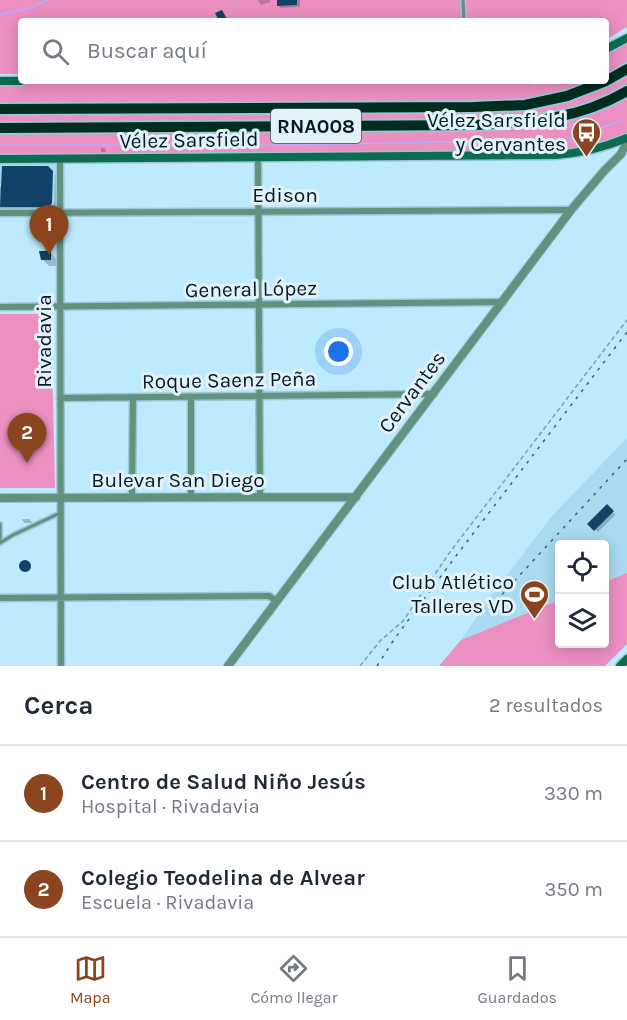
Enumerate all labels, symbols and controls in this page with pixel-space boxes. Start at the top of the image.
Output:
search box [18,18,609,84]
icon: search [39,35,72,68]
text: Buscar aquí [87,38,207,64]
place label: Vélez Sarsfield y Cervantes [427,108,566,156]
road number: RNA008 [271,109,361,143]
bus stop icon: Vélez Sarsfield y Cervantes [571,116,603,158]
street label: Vélez Sarsfield [119,127,259,153]
street label: Edison [252,183,318,207]
pin: 1 [29,206,68,255]
street label: General López [185,276,317,302]
street label: Rivadavia [32,294,56,388]
your location [324,337,353,366]
street label: Cervantes [374,347,450,437]
street label: Roque Saenz Peña [142,366,316,394]
pin: 2 [8,414,46,463]
street label: Bulevar San Diego [91,468,265,492]
map controls [555,540,609,648]
button: locate [555,540,609,594]
place label: Club Atlético Talleres VD [392,570,514,618]
sports icon: Club Atlético Talleres VD [519,578,551,620]
button: layers [555,594,609,648]
text: Cerca [24,690,93,721]
text: 2 resultados [489,694,603,717]
text: Centro de Salud Niño Jesús [81,769,366,795]
text: 1 [40,782,47,805]
text: 330 m [544,782,603,805]
text: Hospital · Rivadavia [81,795,260,818]
text: Colegio Teodelina de Alvear [81,865,365,891]
text: 2 [37,878,50,901]
text: 350 m [545,878,603,901]
text: Escuela · Rivadavia [81,891,254,914]
tab: Mapa [70,952,111,1007]
tab: Cómo llegar [251,952,337,1007]
tab: Guardados [477,952,557,1007]

